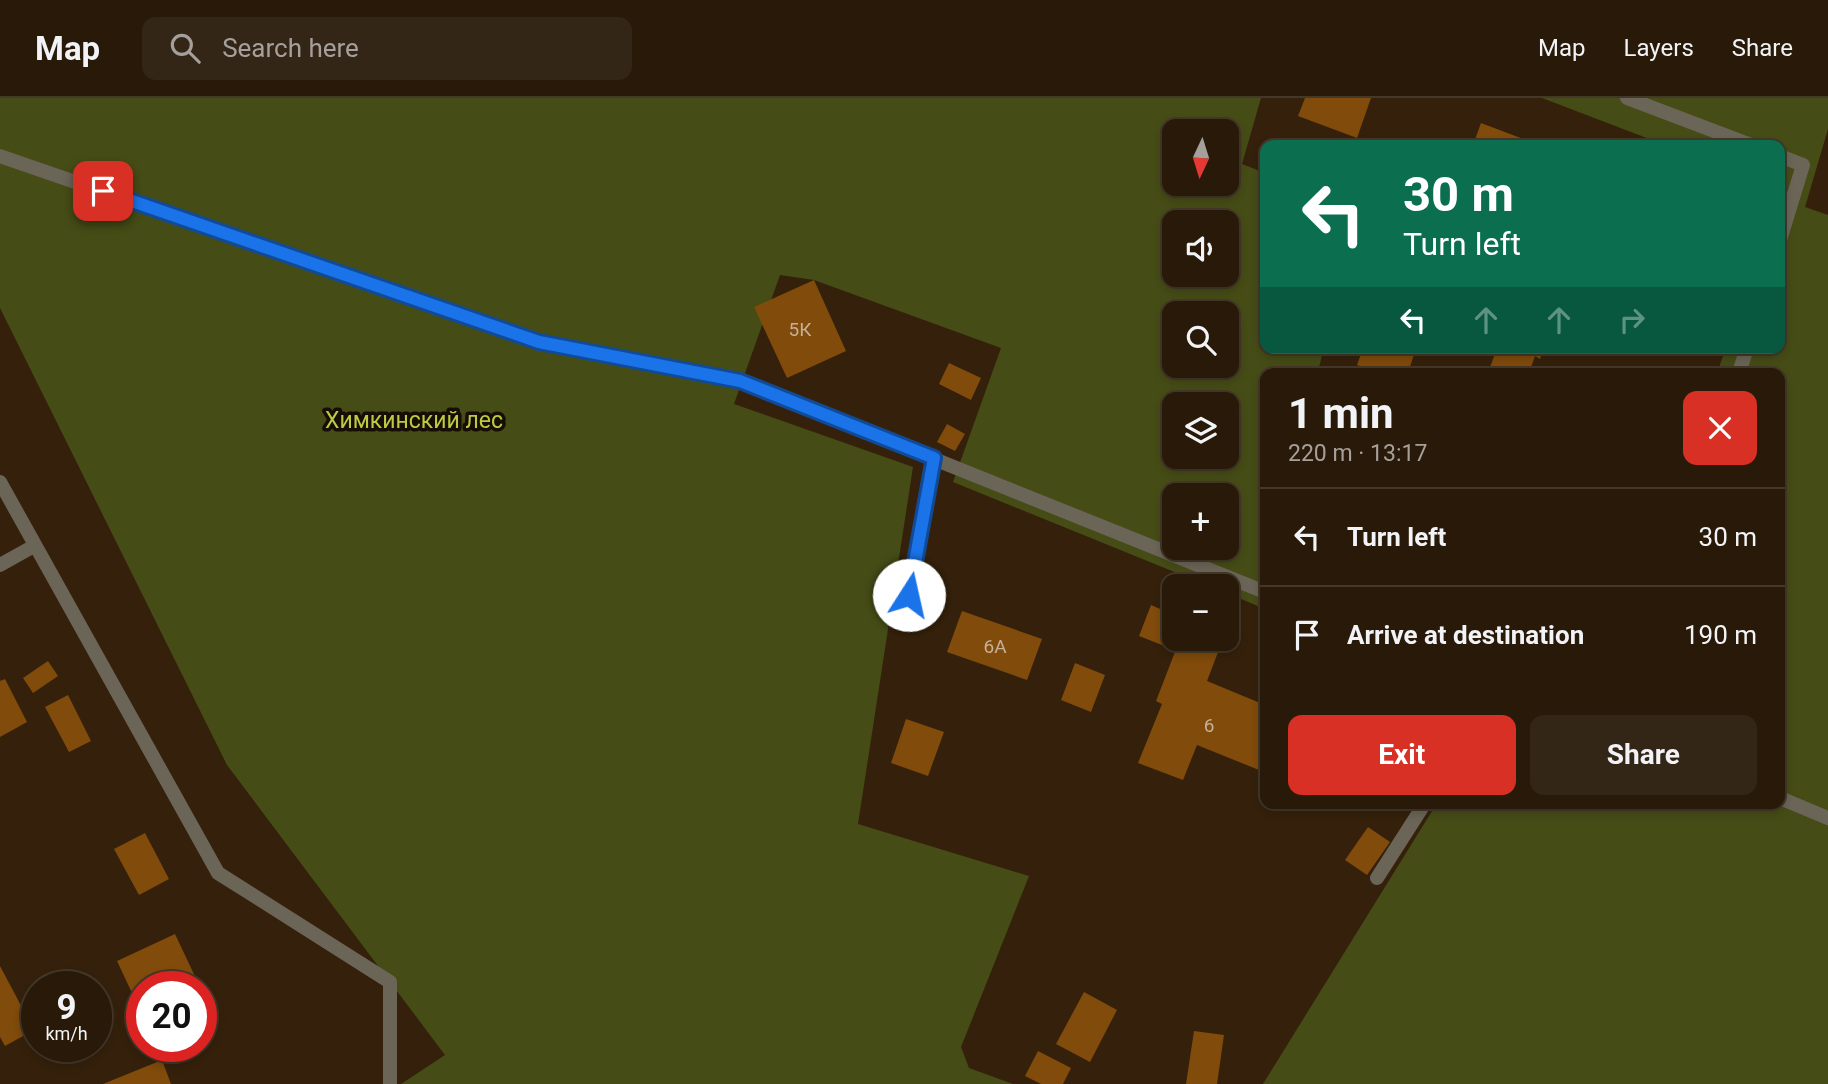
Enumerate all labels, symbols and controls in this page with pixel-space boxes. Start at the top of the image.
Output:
search box [142,17,632,80]
text: Map [35,29,100,68]
icon: search [166,29,204,67]
text: Search here [222,33,359,63]
text: Map [1538,34,1586,62]
text: Layers [1624,34,1694,62]
text: Share [1732,34,1793,62]
north arrow [1162,119,1239,196]
map controls [1162,119,1239,651]
pin [73,161,133,221]
text: 30 m [1403,166,1514,223]
icon: left [1288,168,1379,259]
icon: arrive [84,172,122,210]
button: sound [1162,210,1239,287]
text: Turn left [1403,225,1521,263]
button: search [1162,301,1239,378]
icon: left [1394,301,1432,339]
icon: ahead [1467,301,1505,339]
icon: ahead [1540,301,1578,339]
icon: right [1613,301,1651,339]
house number: 5К [789,318,812,341]
text: 1 min [1288,389,1394,438]
button: close [1683,391,1757,465]
button: layers [1162,392,1239,469]
park label: Химкинский лес [325,407,503,434]
text: 220 m · 13:17 [1288,440,1427,467]
button: + [1162,483,1239,560]
icon: left [1288,518,1326,556]
text: Turn left [1347,522,1446,552]
text: 30 m [1699,522,1757,552]
position arrow [872,558,946,632]
button: − [1162,574,1239,651]
icon: arrive [1288,616,1326,654]
text: Arrive at destination [1347,620,1584,650]
text: 190 m [1684,620,1757,650]
house number: 6А [983,635,1007,658]
house number: 6 [1204,714,1214,737]
button: Exit [1288,715,1516,795]
button: Share [1530,715,1757,795]
speed limit sign: 20 [126,971,217,1062]
text: 9 [56,987,77,1028]
text: km/h [45,1023,88,1044]

